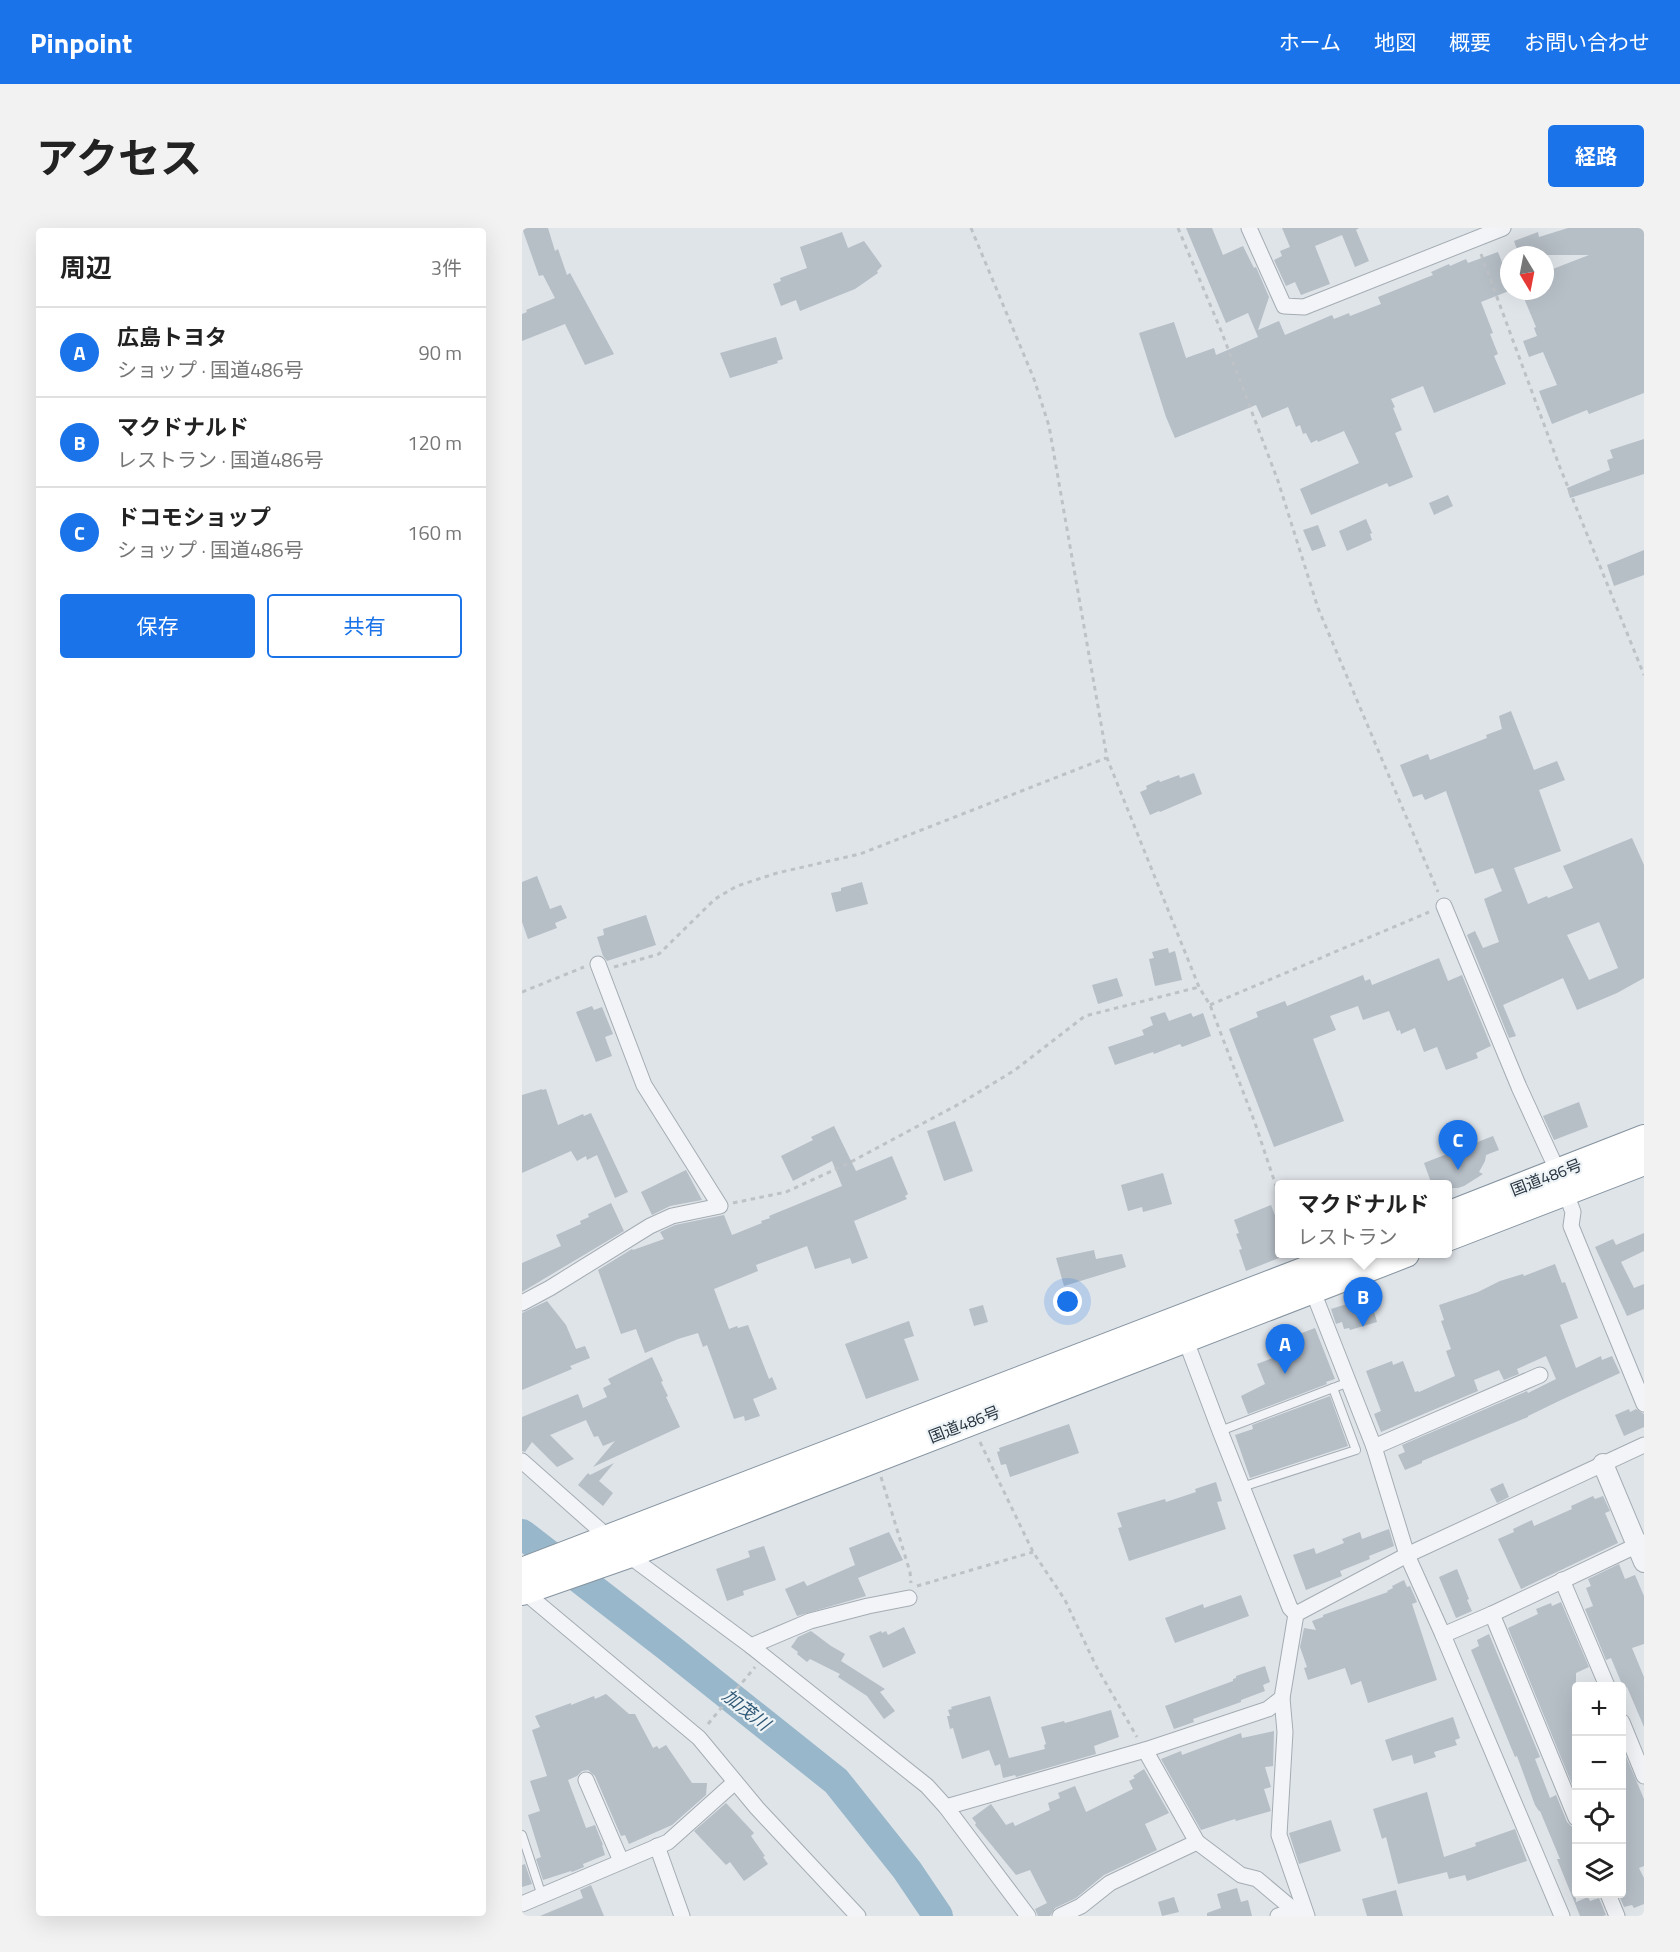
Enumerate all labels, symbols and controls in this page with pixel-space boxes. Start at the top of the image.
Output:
text: Pinpoint [30,21,132,64]
text: ホーム [1279,26,1341,58]
text: 地図 [1374,26,1416,58]
text: 概要 [1449,26,1491,58]
text: お問い合わせ [1524,26,1650,58]
text: アクセス [36,125,202,189]
button: 経路 [1548,125,1644,187]
north arrow [1500,246,1554,300]
text: 周辺 [60,248,112,287]
text: 3件 [431,252,462,283]
text: 広島トヨタ [117,320,227,354]
text: A [73,337,86,368]
text: 90 m [418,337,462,368]
text: ショップ · 国道486号 [117,354,304,385]
text: マクドナルド [117,410,249,444]
text: B [73,427,86,458]
text: 120 m [407,427,462,458]
text: レストラン · 国道486号 [117,444,324,475]
text: ドコモショップ [117,500,271,534]
text: C [74,517,85,548]
text: 160 m [407,517,462,548]
text: ショップ · 国道486号 [117,534,304,565]
button: 保存 [60,594,255,658]
button: 共有 [267,594,462,658]
pin: C [1438,1120,1478,1170]
street label: 国道486号 [1507,1152,1585,1202]
popup [1275,1180,1452,1258]
text: マクドナルド [1297,1187,1430,1221]
text: レストラン [1297,1221,1397,1252]
pin: B [1344,1278,1382,1327]
your location [1053,1287,1082,1316]
pin: A [1266,1324,1305,1374]
street label: 国道486号 [925,1399,1003,1449]
water label: 加茂川 [717,1682,777,1738]
map controls [1572,1682,1626,1898]
button: + [1572,1682,1626,1736]
button: − [1572,1736,1626,1790]
button: locate [1572,1790,1626,1844]
button: layers [1572,1844,1626,1898]

